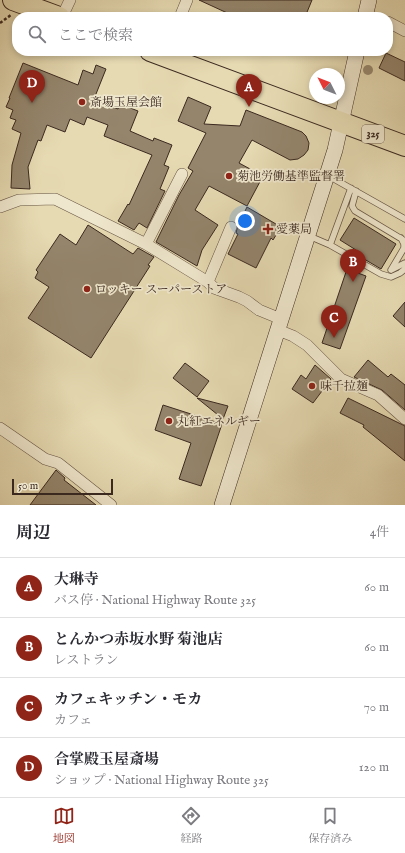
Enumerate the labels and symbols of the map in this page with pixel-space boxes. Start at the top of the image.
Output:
north arrow [309,68,345,104]
pin: D [19,70,45,103]
pin: A [236,74,262,107]
place label: 斎場玉屋会館 [90,95,162,110]
marker: 斎場玉屋会館 [77,97,87,107]
road number: 325 [362,125,384,143]
place label: 菊池労働基準監督署 [237,169,345,184]
marker: 菊池労働基準監督署 [224,171,234,181]
your location [235,211,255,231]
place label: 愛薬局 [276,222,312,237]
marker: 愛薬局 [263,224,273,234]
pin: B [340,249,366,282]
place label: ロッキー スーパーストア [95,282,227,297]
marker: ロッキー スーパーストア [82,284,92,294]
pin: C [321,305,347,338]
place label: 味千拉麺 [320,379,368,394]
marker: 味千拉麺 [307,381,317,391]
place label: 丸紅エネルギー [177,414,261,429]
marker: 丸紅エネルギー [164,416,174,426]
scale bar [12,477,113,496]

